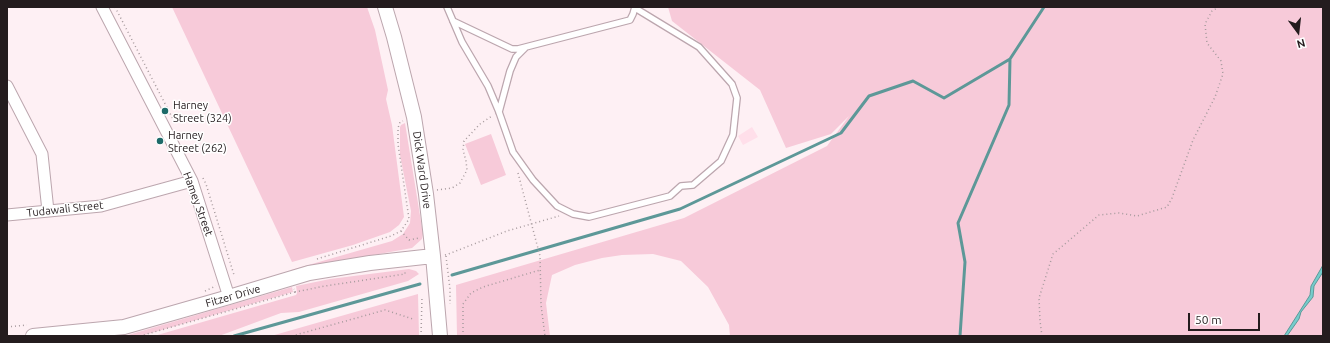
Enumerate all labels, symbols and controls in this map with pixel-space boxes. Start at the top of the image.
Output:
north arrow [1278,12,1318,52]
text: N [1296,37,1307,50]
place label: Harney Street (324) [173,98,232,124]
marker: Harney Street (324) [160,106,170,116]
place label: Harney Street (262) [168,128,227,154]
street label: Dick Ward Drive [410,130,434,210]
marker: Harney Street (262) [155,136,165,146]
street label: Hamey Street [180,170,216,238]
street label: Tudawali Street [26,198,104,220]
street label: Fitzer Drive [204,282,262,310]
scale bar [1190,305,1262,331]
text: 50 m [1195,313,1222,326]

